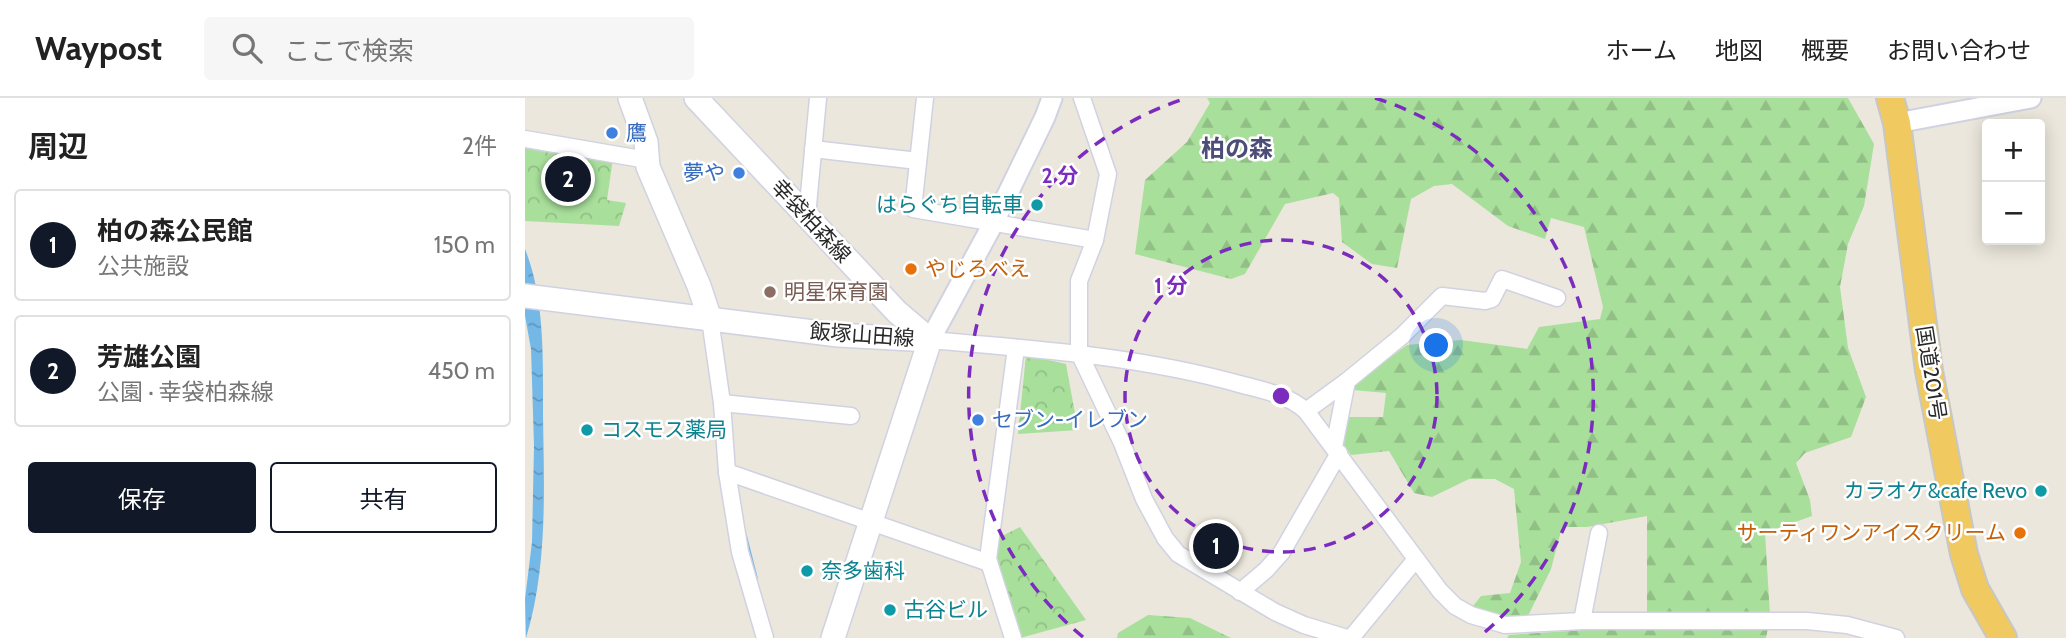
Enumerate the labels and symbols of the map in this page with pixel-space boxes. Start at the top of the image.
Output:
place label: 鷹 [626,120,647,145]
marker: 鷹 [604,125,620,141]
district label: 柏の森 [1201,134,1273,163]
pin: 2 [545,153,591,205]
place label: 夢や [683,160,725,185]
text: 2 分 [1042,163,1078,188]
marker: 夢や [731,165,747,181]
street label: 幸袋柏森線 [766,174,856,268]
place label: はらぐち自転車 [876,192,1023,217]
marker: はらぐち自転車 [1029,197,1045,213]
place label: やじろべえ [925,256,1030,281]
marker: やじろべえ [903,261,919,277]
text: 1 分 [1154,273,1188,298]
place label: 明星保育園 [784,279,889,304]
marker: 明星保育園 [762,284,778,300]
street label: 飯塚山田線 [809,318,915,351]
street label: 国道201号 [1912,324,1951,422]
your location [1419,328,1453,362]
centre of rings [1269,384,1293,408]
place label: セブン-イレブン [992,407,1148,432]
marker: セブン-イレブン [970,412,986,428]
place label: コスモス薬局 [601,417,727,442]
marker: コスモス薬局 [579,422,595,438]
place label: カラオケ&cafe Revo [1844,478,2027,503]
marker: カラオケ&cafe Revo [2033,483,2049,499]
pin: 1 [1193,520,1239,572]
place label: サーティワンアイスクリーム [1737,520,2006,545]
marker: サーティワンアイスクリーム [2012,525,2028,541]
place label: 奈多歯科 [821,558,905,583]
marker: 奈多歯科 [799,563,815,579]
place label: 古谷ビル [904,597,988,622]
marker: 古谷ビル [882,602,898,618]

